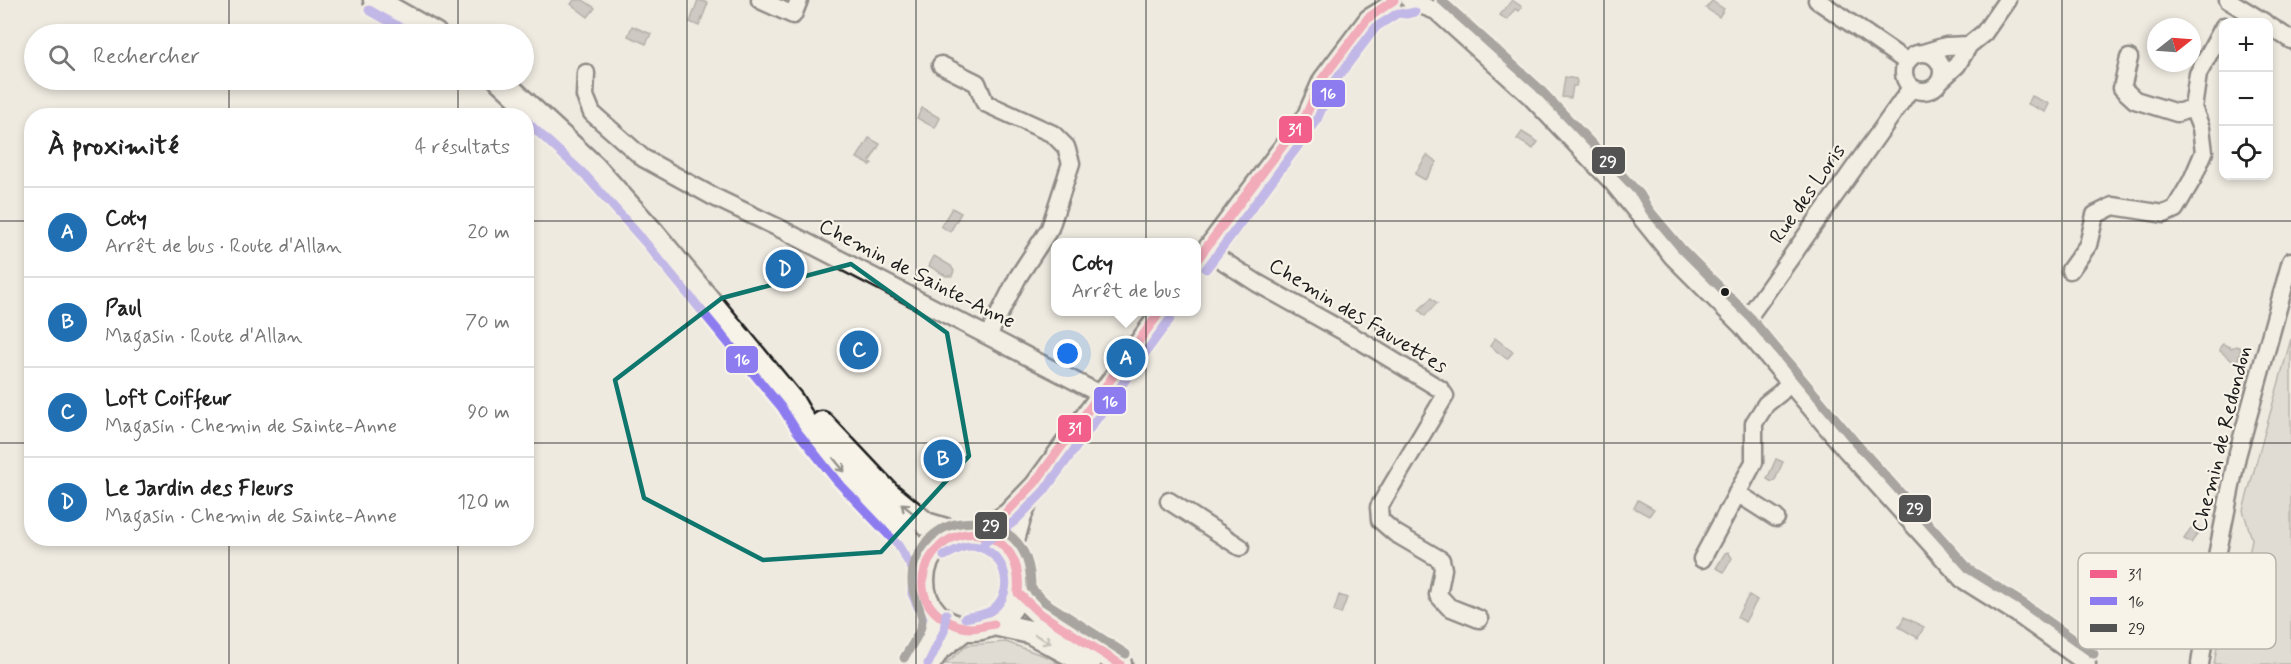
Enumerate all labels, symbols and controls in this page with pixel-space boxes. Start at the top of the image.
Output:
north arrow [2147,18,2201,72]
map controls [2219,18,2273,180]
button: + [2219,18,2273,72]
search box [24,24,534,90]
icon: search [45,41,78,74]
text: Rechercher [93,43,200,71]
button: − [2219,72,2273,126]
line badge: 16 [1311,79,1346,108]
text: 16 [1320,84,1336,105]
line badge: 31 [1278,115,1313,144]
text: 31 [1288,120,1302,141]
button: locate [2219,126,2273,180]
text: À proximité [48,130,179,164]
text: 4 résultats [415,134,510,161]
street label: Rue des Loris [1763,139,1853,249]
line badge: 29 [1591,146,1626,175]
text: 29 [1599,152,1617,173]
text: Coty [105,205,147,233]
street label: Chemin de Sainte-Anne [814,212,1020,336]
text: A [61,219,74,246]
text: 20 m [467,219,510,246]
text: Arrêt de bus · Route d'Allan [105,233,342,260]
popup [1051,238,1201,316]
pin: D [766,246,804,292]
text: Coty [1071,250,1113,278]
street label: Chemin des Fauvettes [1263,252,1453,380]
text: Arrêt de bus [1071,278,1181,305]
unlabelled marker [1719,286,1731,298]
text: Paul [105,295,142,323]
text: B [61,309,74,336]
text: 70 m [465,309,510,336]
text: Magasin · Route d'Allan [105,323,302,350]
pin: C [840,328,878,372]
pin: A [1106,336,1146,380]
your location [1053,339,1082,368]
street label: Chemin de Redondon [2185,343,2259,535]
line badge: 16 [725,345,759,374]
text: 16 [734,350,750,371]
text: Loft Coiffeur [105,385,232,413]
line badge: 16 [1093,386,1127,415]
text: 16 [1102,392,1118,413]
text: C [60,399,75,426]
text: 90 m [467,399,510,426]
text: Magasin · Chemin de Sainte-Anne [105,413,397,440]
line badge: 31 [1057,414,1092,443]
text: 31 [1068,419,1082,440]
pin: B [924,436,962,482]
one-way arrow [832,457,845,473]
text: Le Jardin des Fleurs [105,475,293,503]
text: D [61,489,74,516]
text: 120 m [457,489,510,516]
line badge: 29 [1898,494,1932,523]
text: 29 [1906,499,1924,520]
one-way arrow [900,502,916,515]
text: Magasin · Chemin de Sainte-Anne [105,503,397,530]
line badge: 29 [974,511,1008,540]
text: 29 [982,516,1000,537]
legend [2078,553,2276,649]
text: 31 [2128,565,2142,586]
text: 16 [2128,592,2144,613]
text: 29 [2128,619,2145,640]
one-way arrow [1034,634,1052,645]

